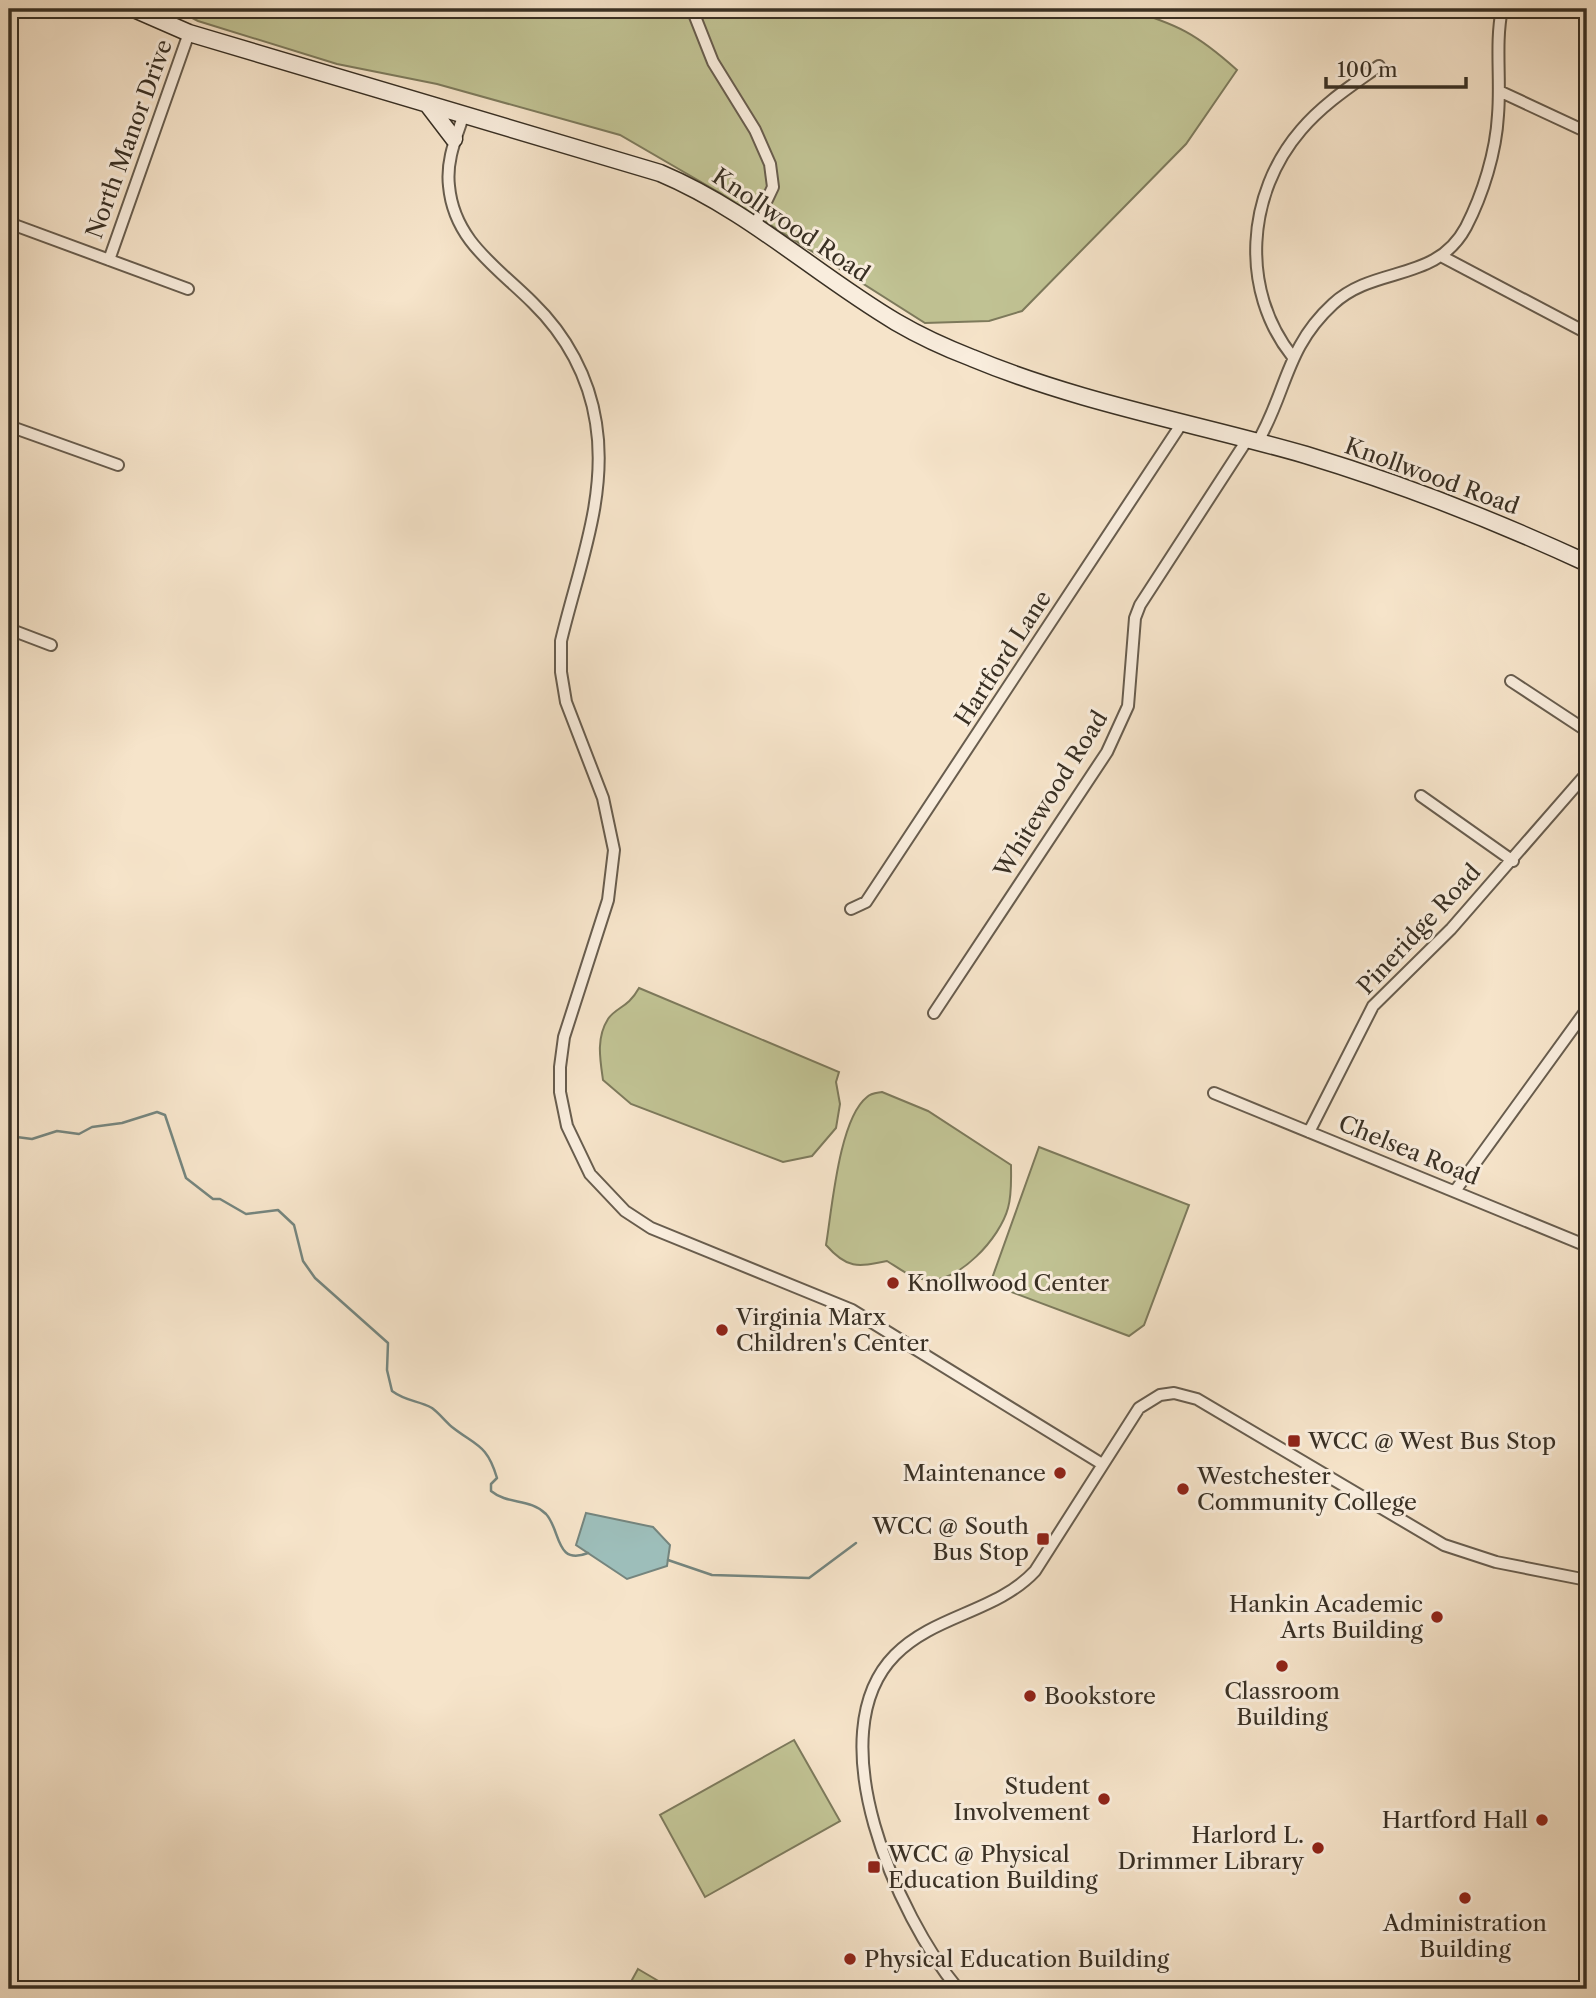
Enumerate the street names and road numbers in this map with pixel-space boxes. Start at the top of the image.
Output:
street label: North Manor Drive [80,36,178,242]
street label: Knollwood Road [707,162,875,288]
street label: Knollwood Road [1341,431,1523,521]
street label: Hartford Lane [949,585,1057,731]
street label: Whitewood Road [988,705,1114,883]
street label: Pineridge Road [1351,858,1487,1000]
street label: Chelsea Road [1334,1109,1484,1191]

